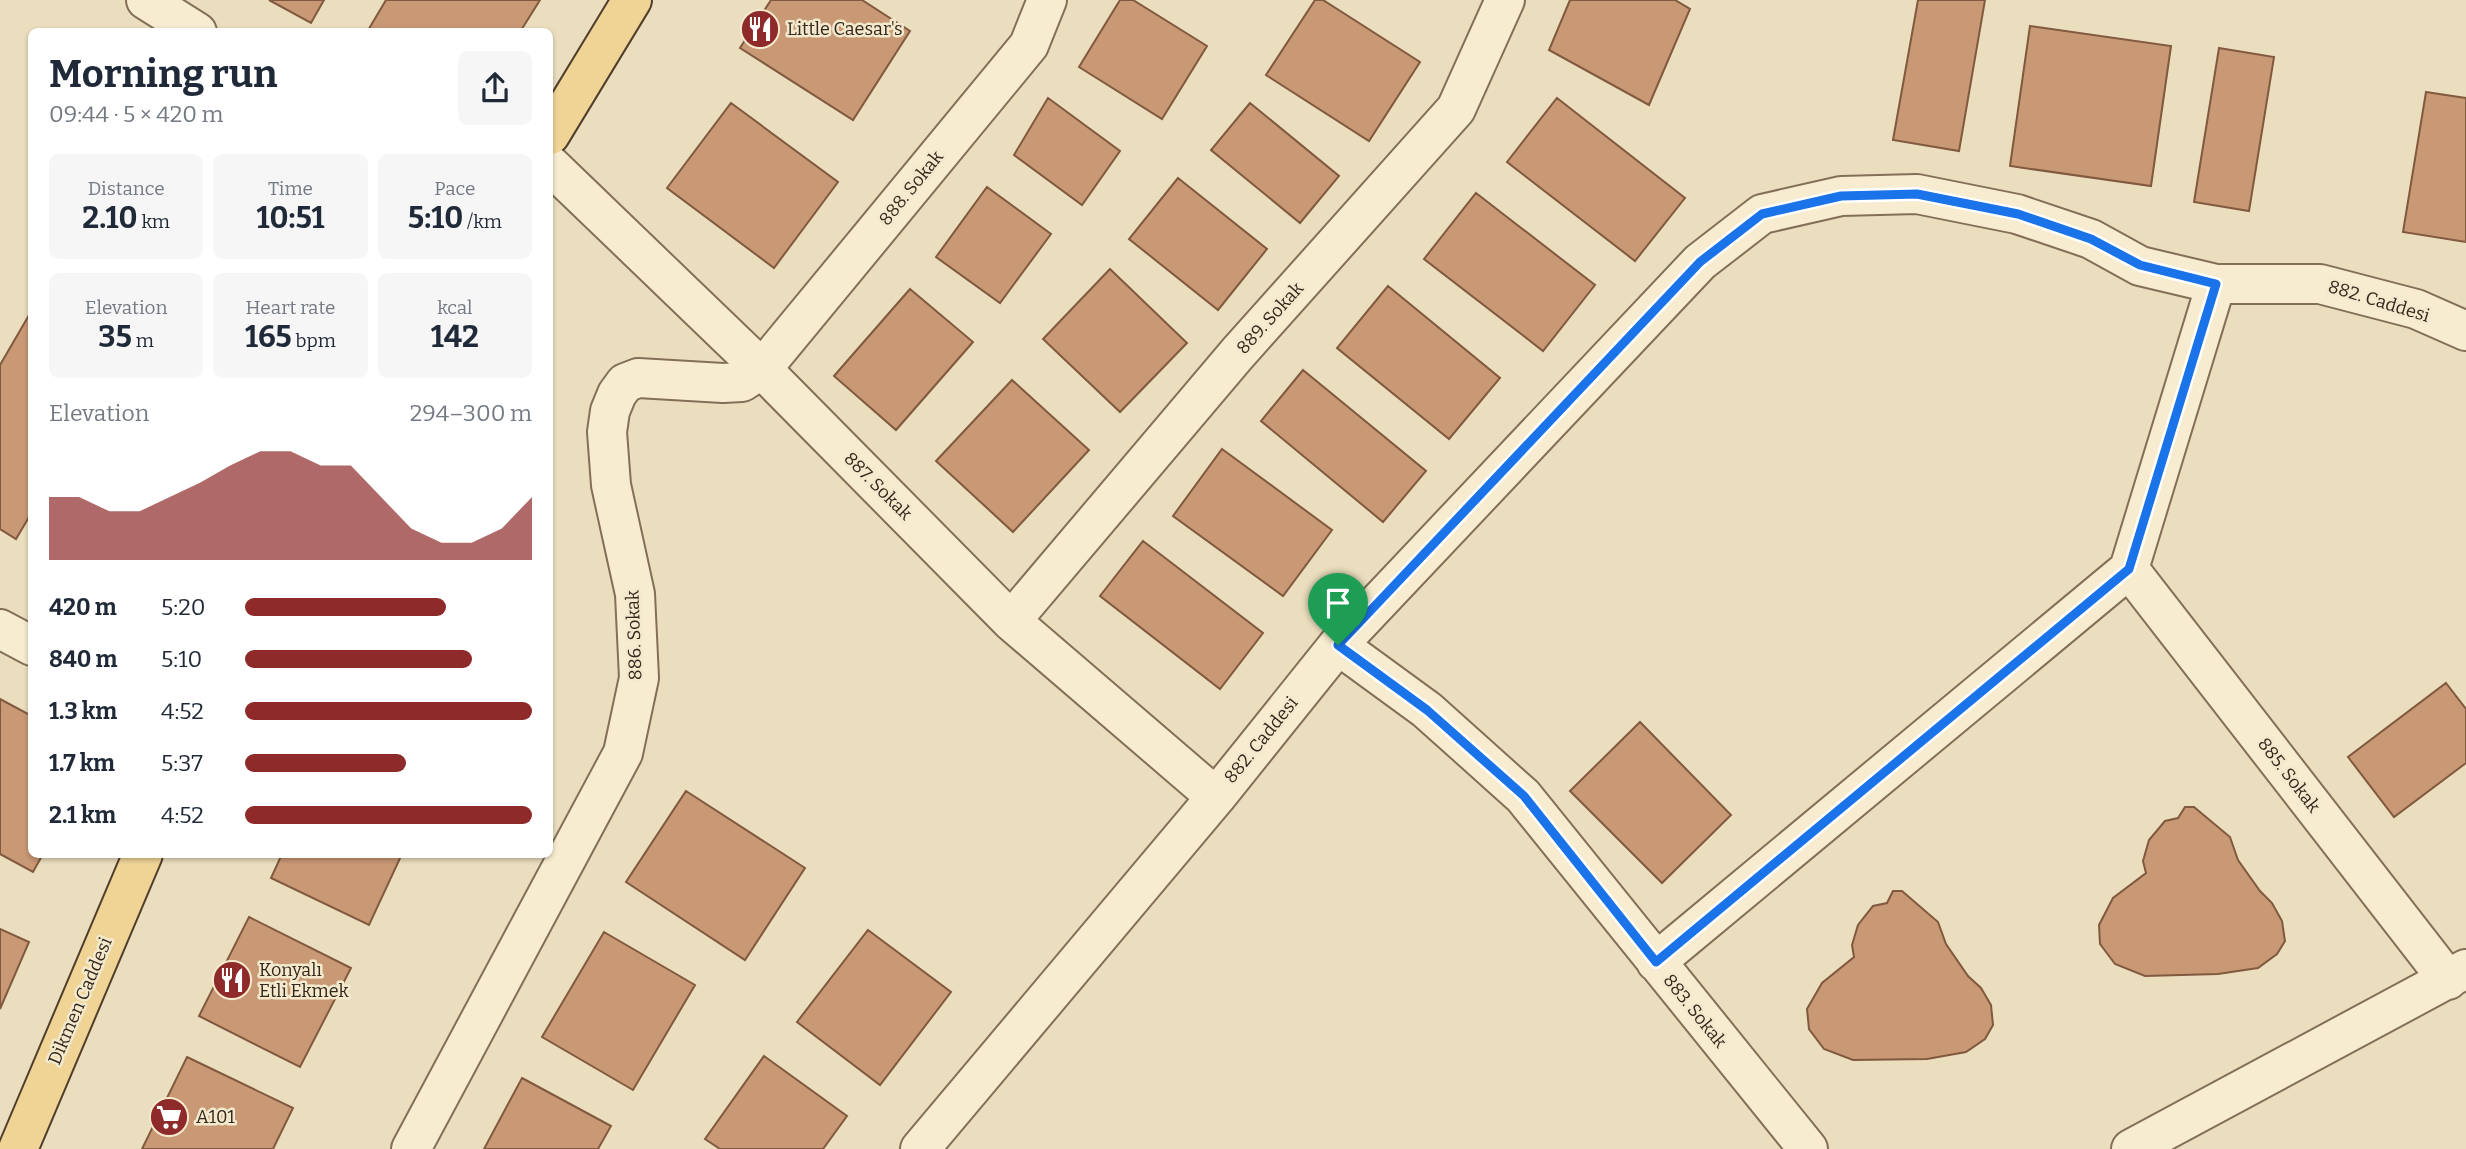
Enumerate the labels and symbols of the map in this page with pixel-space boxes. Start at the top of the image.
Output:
restaurant icon: Little Caesar's [739,8,781,50]
place label: Little Caesar's [787,18,903,40]
street label: 888. Sokak [874,146,948,230]
street label: 882. Caddesi [2326,275,2432,327]
street label: 889. Sokak [1232,277,1309,359]
street label: 887. Sokak [839,447,917,525]
pin [1308,573,1368,645]
street label: 886. Sokak [621,589,647,680]
street label: 882. Caddesi [1219,692,1303,788]
street label: 885. Sokak [2253,733,2326,817]
street label: Dikmen Caddesi [43,934,117,1068]
restaurant icon: Konyalı Etli Ekmek [211,959,253,1001]
place label: Konyalı Etli Ekmek [259,959,349,1002]
street label: 883. Sokak [1658,970,1732,1053]
supermarket icon: A101 [148,1096,190,1138]
place label: A101 [196,1106,236,1128]

